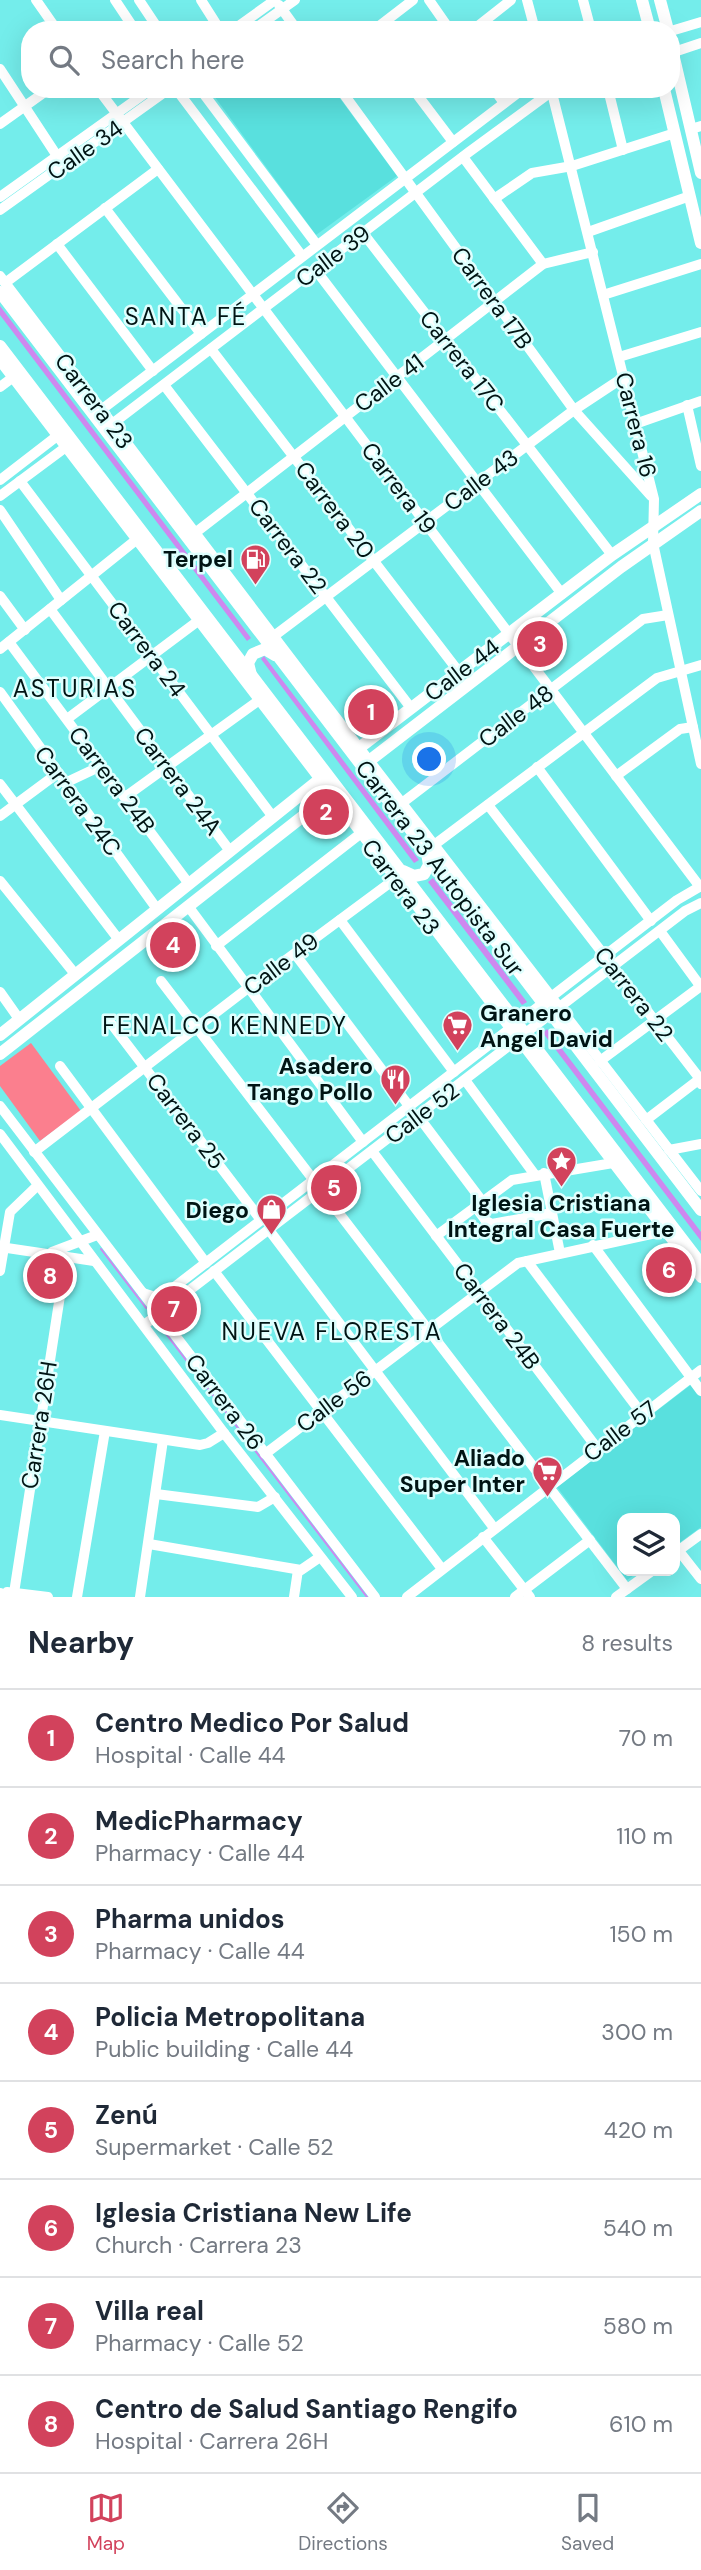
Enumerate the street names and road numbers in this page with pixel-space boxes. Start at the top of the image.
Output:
street label: Calle 34 [41,113,129,187]
street label: Calle 39 [290,218,376,294]
street label: Carrera 17B [445,241,539,355]
street label: Carrera 17C [413,304,511,418]
street label: Carrera 23 [48,347,140,455]
street label: Calle 41 [348,347,430,419]
street label: Carrera 16 [608,369,664,481]
street label: Carrera 19 [355,436,443,540]
street label: Calle 43 [438,442,524,518]
street label: Carrera 20 [289,455,381,565]
street label: Carrera 22 [242,492,334,600]
street label: Carrera 24 [101,595,193,703]
street label: Calle 44 [418,632,506,708]
street label: Calle 48 [472,678,560,754]
street label: Carrera 24B [62,720,162,840]
street label: Carrera 24A [128,721,228,841]
street label: Carrera 24C [28,740,128,862]
street label: Carrera 23 Autopista Sur [350,755,530,981]
street label: Carrera 23 [356,834,446,940]
street label: Calle 49 [237,926,325,1002]
street label: Carrera 22 [588,941,680,1047]
street label: Carrera 25 [140,1067,232,1175]
street label: Calle 52 [379,1075,465,1151]
street label: Carrera 24B [447,1256,547,1376]
street label: Carrera 26 [179,1348,271,1456]
street label: Carrera 26H [14,1359,64,1491]
street label: Calle 56 [290,1363,378,1439]
street label: Calle 57 [577,1394,663,1468]

